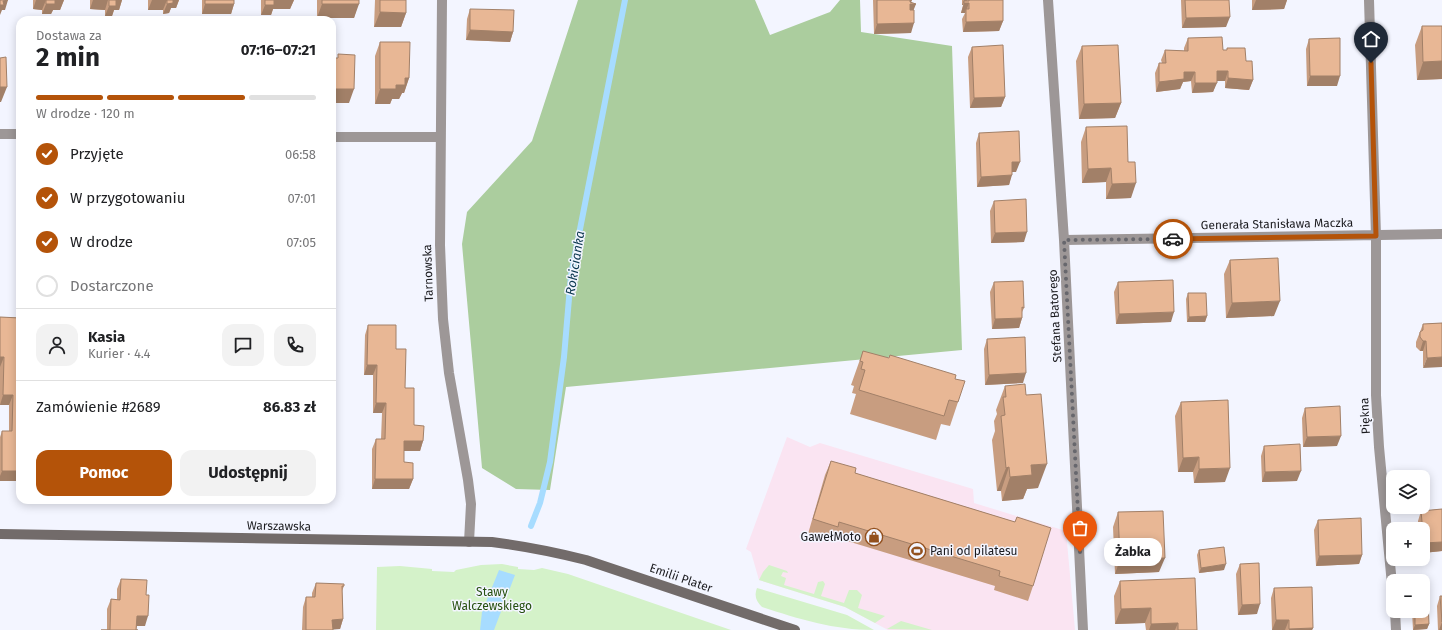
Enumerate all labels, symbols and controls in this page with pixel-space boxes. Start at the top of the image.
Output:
pin [1354,22,1388,63]
text: Dostawa za [36,28,102,43]
icon: home [1360,28,1382,50]
text: 07:16–07:21 [241,41,316,59]
text: 2 min [36,42,100,73]
text: W drodze · 120 m [36,106,135,121]
icon: check [36,143,58,165]
text: Przyjęte [70,145,124,163]
text: 06:58 [285,147,316,162]
icon: check [36,187,58,209]
text: W przygotowaniu [70,189,186,207]
text: 07:01 [288,191,316,206]
street label: Generała Stanisława Maczka [1201,216,1353,232]
courier [1153,219,1193,259]
icon: car [1162,228,1184,250]
water label: Rokicianka [563,230,587,296]
icon: check [36,231,58,253]
text: W drodze [70,233,133,251]
text: 07:05 [286,235,316,250]
street label: Tarnowska [420,244,436,302]
street label: Stefana Batorego [1046,269,1064,363]
text: Dostarczone [70,277,154,295]
button: person [36,324,78,366]
button: chat [222,324,264,366]
button: phone [274,324,316,366]
text: Kasia [88,328,125,346]
text: Kurier · 4.4 [88,346,150,361]
street label: Piękna [1357,397,1373,435]
text: Zamówienie #2689 [36,398,161,416]
text: 86.83 zł [263,398,316,416]
button: Pomoc [36,450,172,496]
button: Udostępnij [180,450,316,496]
map controls [1386,470,1430,618]
button: layers [1386,470,1430,514]
pin [1063,511,1097,552]
icon: bag [1069,517,1091,539]
street label: Warszawska [247,518,311,534]
button: + [1386,522,1430,566]
shop icon: GawełMoto [864,527,884,547]
place label: GawełMoto [801,530,861,544]
callout: Żabka [1104,538,1162,566]
sports icon: Pani od pilatesu [907,541,927,561]
place label: Pani od pilatesu [930,544,1018,558]
text: Żabka [1115,544,1151,559]
street label: Emilii Plater [648,561,715,595]
button: − [1386,574,1430,618]
park label: Stawy Walczewskiego [452,585,532,613]

